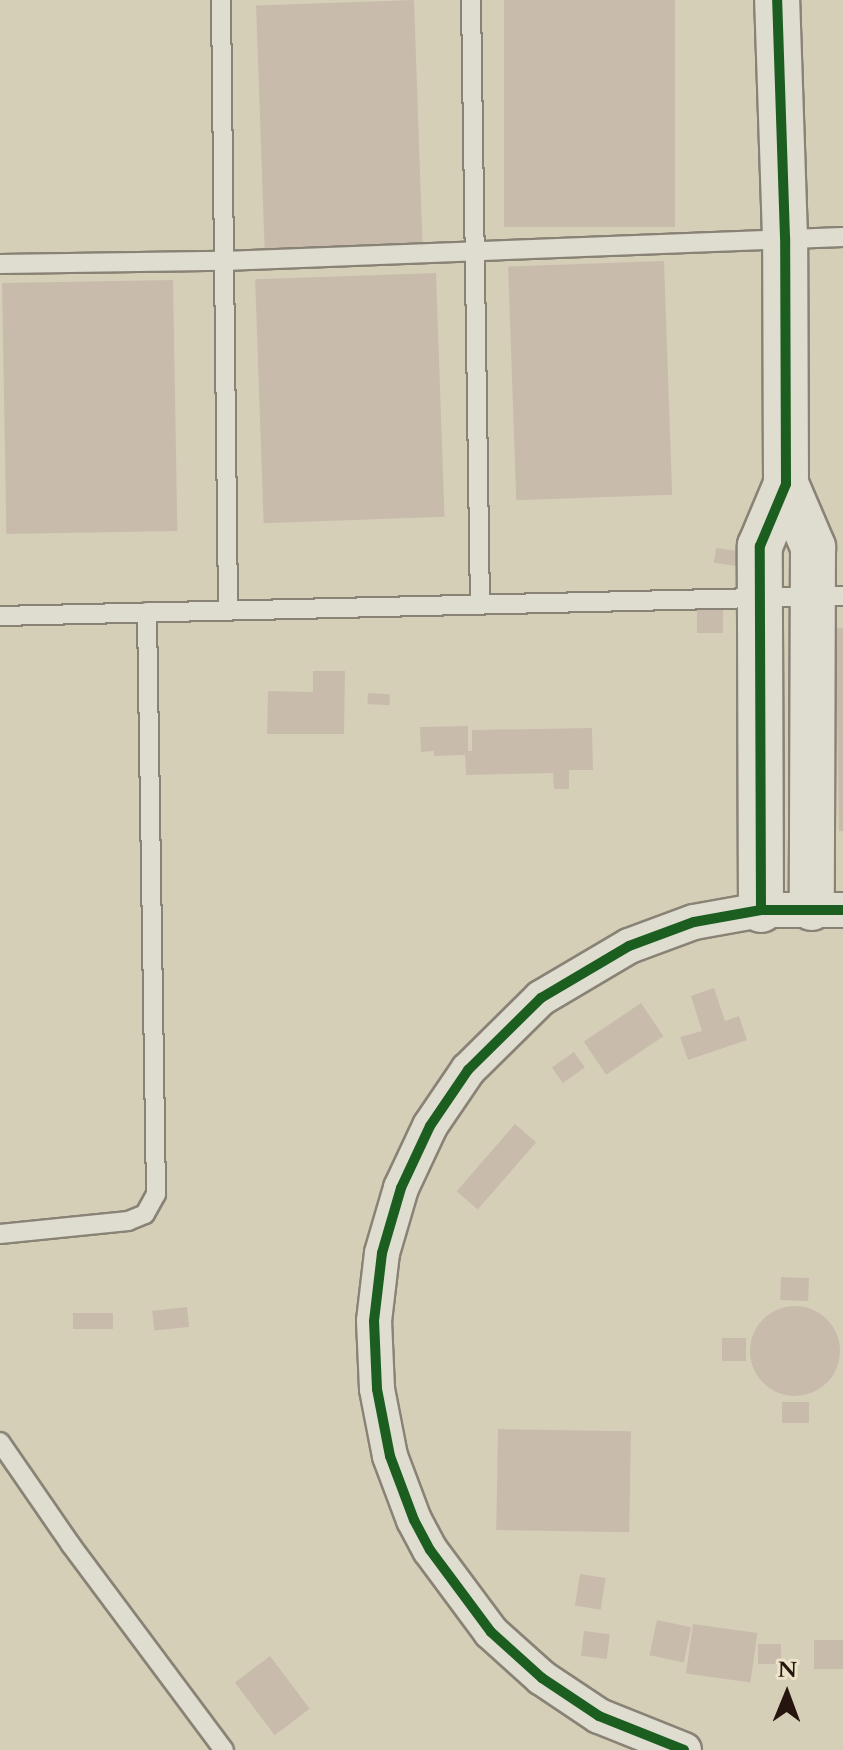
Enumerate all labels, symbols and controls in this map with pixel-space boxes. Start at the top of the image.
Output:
north arrow [747,1654,827,1734]
text: N [778,1655,797,1685]

